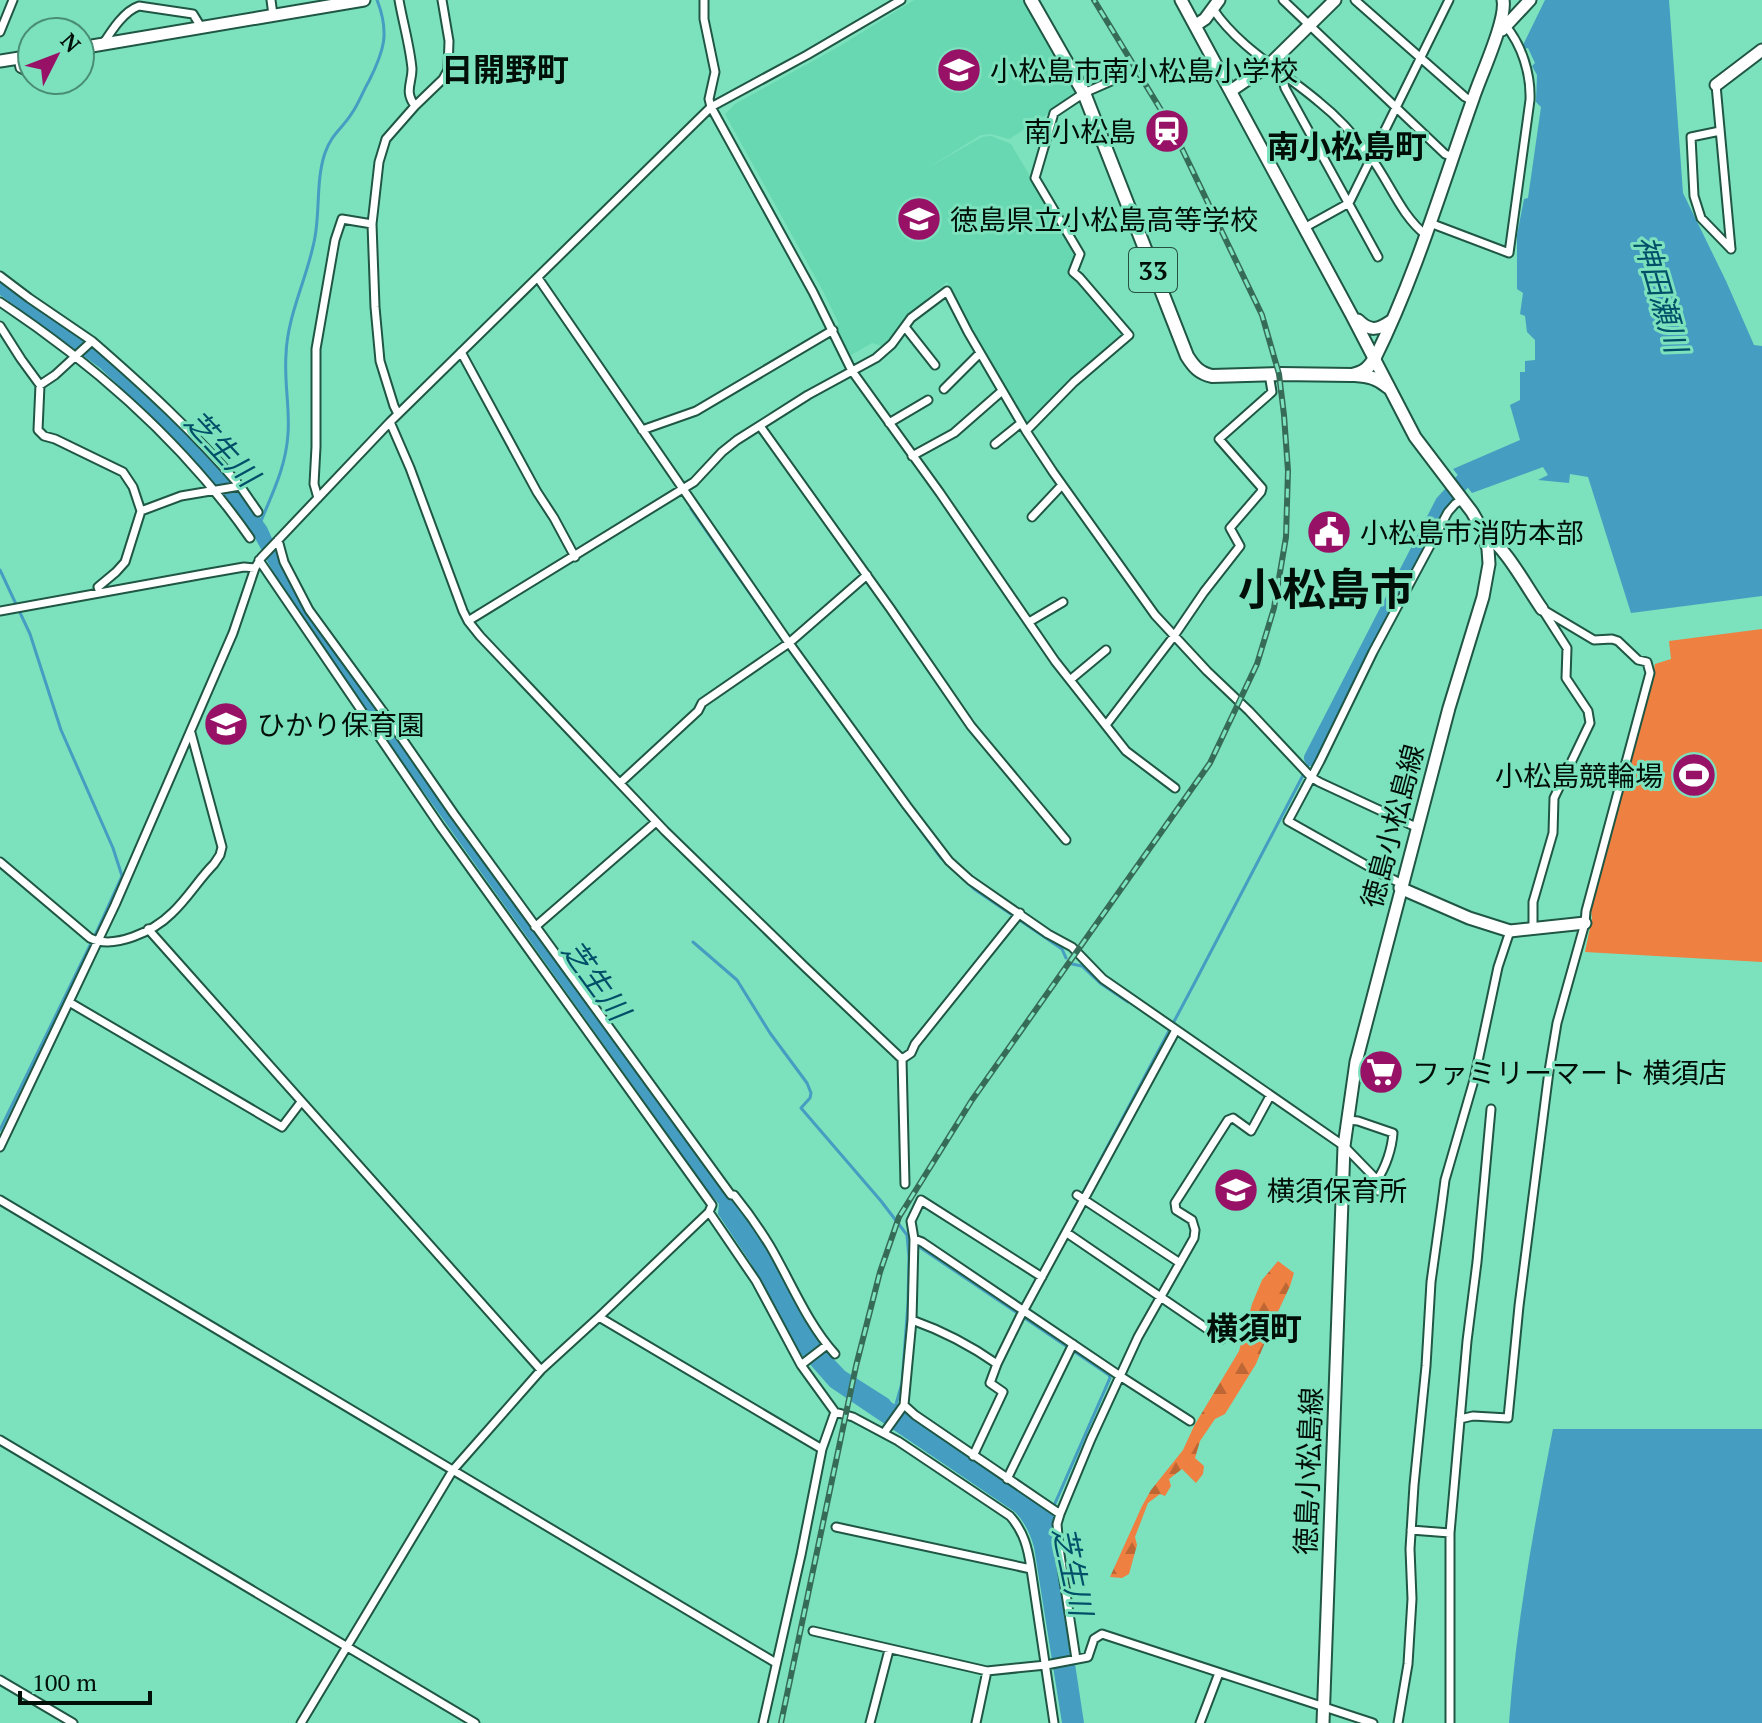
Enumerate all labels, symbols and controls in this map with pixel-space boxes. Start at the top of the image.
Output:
north arrow [16,16,96,96]
text: N [55,26,88,58]
school or university icon: 小松島市南小松島小学校 [935,46,983,94]
district label: 日開野町 [441,48,569,90]
place label: 小松島市南小松島小学校 [990,52,1298,89]
station icon: 南小松島 [1143,107,1191,155]
place label: 南小松島 [1024,113,1136,150]
district label: 南小松島町 [1267,125,1427,167]
school or university icon: 徳島県立小松島高等学校 [895,195,943,243]
place label: 徳島県立小松島高等学校 [950,201,1258,238]
water label: 神田瀬川 [1625,231,1698,360]
road number: 33 [1129,248,1177,292]
water label: 芝生川 [177,401,269,497]
public building icon: 小松島市消防本部 [1305,508,1353,556]
place label: 小松島市消防本部 [1360,514,1584,551]
district label: 小松島市 [1238,559,1414,618]
school or university icon: ひかり保育園 [202,700,250,748]
place label: ひかり保育園 [257,706,425,743]
street label: 徳島小松島線 [1352,740,1432,912]
sports icon: 小松島競輪場 [1670,751,1718,799]
place label: 小松島競輪場 [1495,757,1663,794]
water label: 芝生川 [553,932,640,1031]
supermarket icon: ファミリーマート 横須店 [1357,1048,1405,1096]
place label: ファミリーマート 横須店 [1412,1054,1727,1091]
school or university icon: 横須保育所 [1212,1166,1260,1214]
place label: 横須保育所 [1267,1172,1407,1209]
district label: 横須町 [1206,1307,1302,1349]
street label: 徳島小松島線 [1287,1386,1329,1556]
water label: 芝生川 [1044,1523,1103,1622]
scale bar [20,1655,150,1705]
text: 100 m [32,1666,97,1698]

